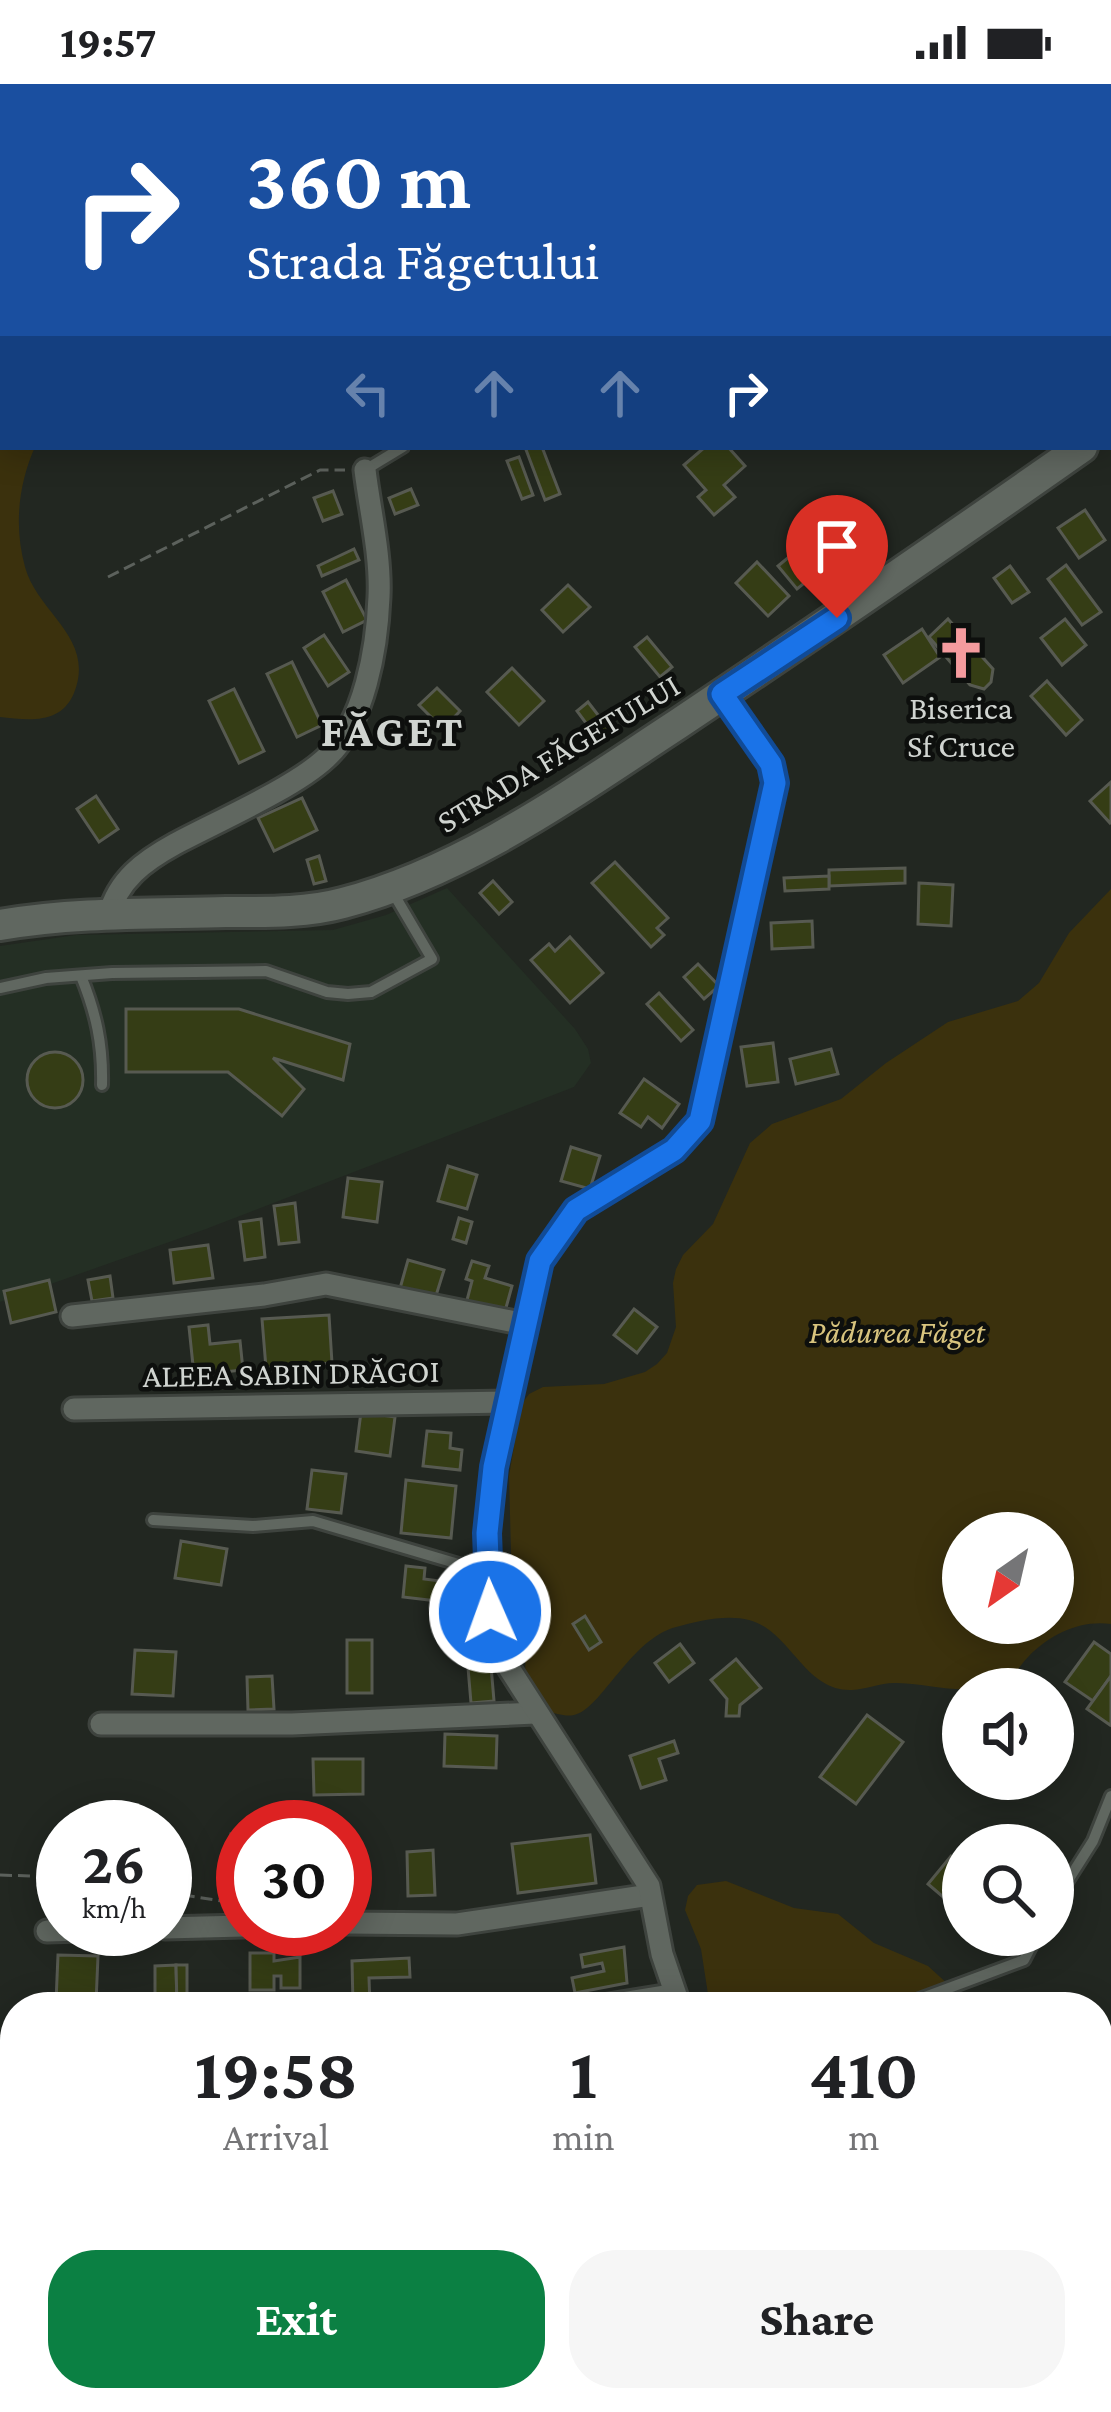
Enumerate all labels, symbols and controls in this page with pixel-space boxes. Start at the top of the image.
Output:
text: 19:57 [60,17,157,67]
icon: right [48,132,204,288]
text: 360 m [246,133,471,226]
text: Strada Făgetului [246,231,599,291]
icon: left [335,360,401,426]
icon: ahead [461,360,527,426]
icon: ahead [587,360,653,426]
icon: right [713,360,779,426]
pin [786,495,888,618]
icon: arrive [804,513,870,579]
church icon: Biserica Sf Cruce [932,624,990,682]
street label: STRADA FĂGETULUI [430,666,686,840]
place label: Biserica Sf Cruce [907,689,1015,764]
district label: FĂGET [321,706,465,756]
park label: Pădurea Făget [809,1313,986,1350]
street label: ALEEA SABIN DRĂGOI [142,1352,440,1394]
north arrow [942,1512,1074,1644]
map controls [942,1512,1074,1956]
position arrow [427,1549,553,1675]
button: sound [942,1668,1074,1800]
speed limit sign: 30 [216,1800,372,1956]
button: search [942,1824,1074,1956]
text: 26 [82,1829,146,1896]
text: km/h [82,1891,146,1924]
text: 19:58 [194,2033,358,2113]
text: 1 [570,2033,597,2113]
text: 410 [809,2033,919,2113]
text: Arrival [223,2115,329,2158]
text: min [552,2115,615,2158]
text: m [848,2115,880,2158]
button: Exit [48,2250,545,2388]
button: Share [569,2250,1065,2388]

